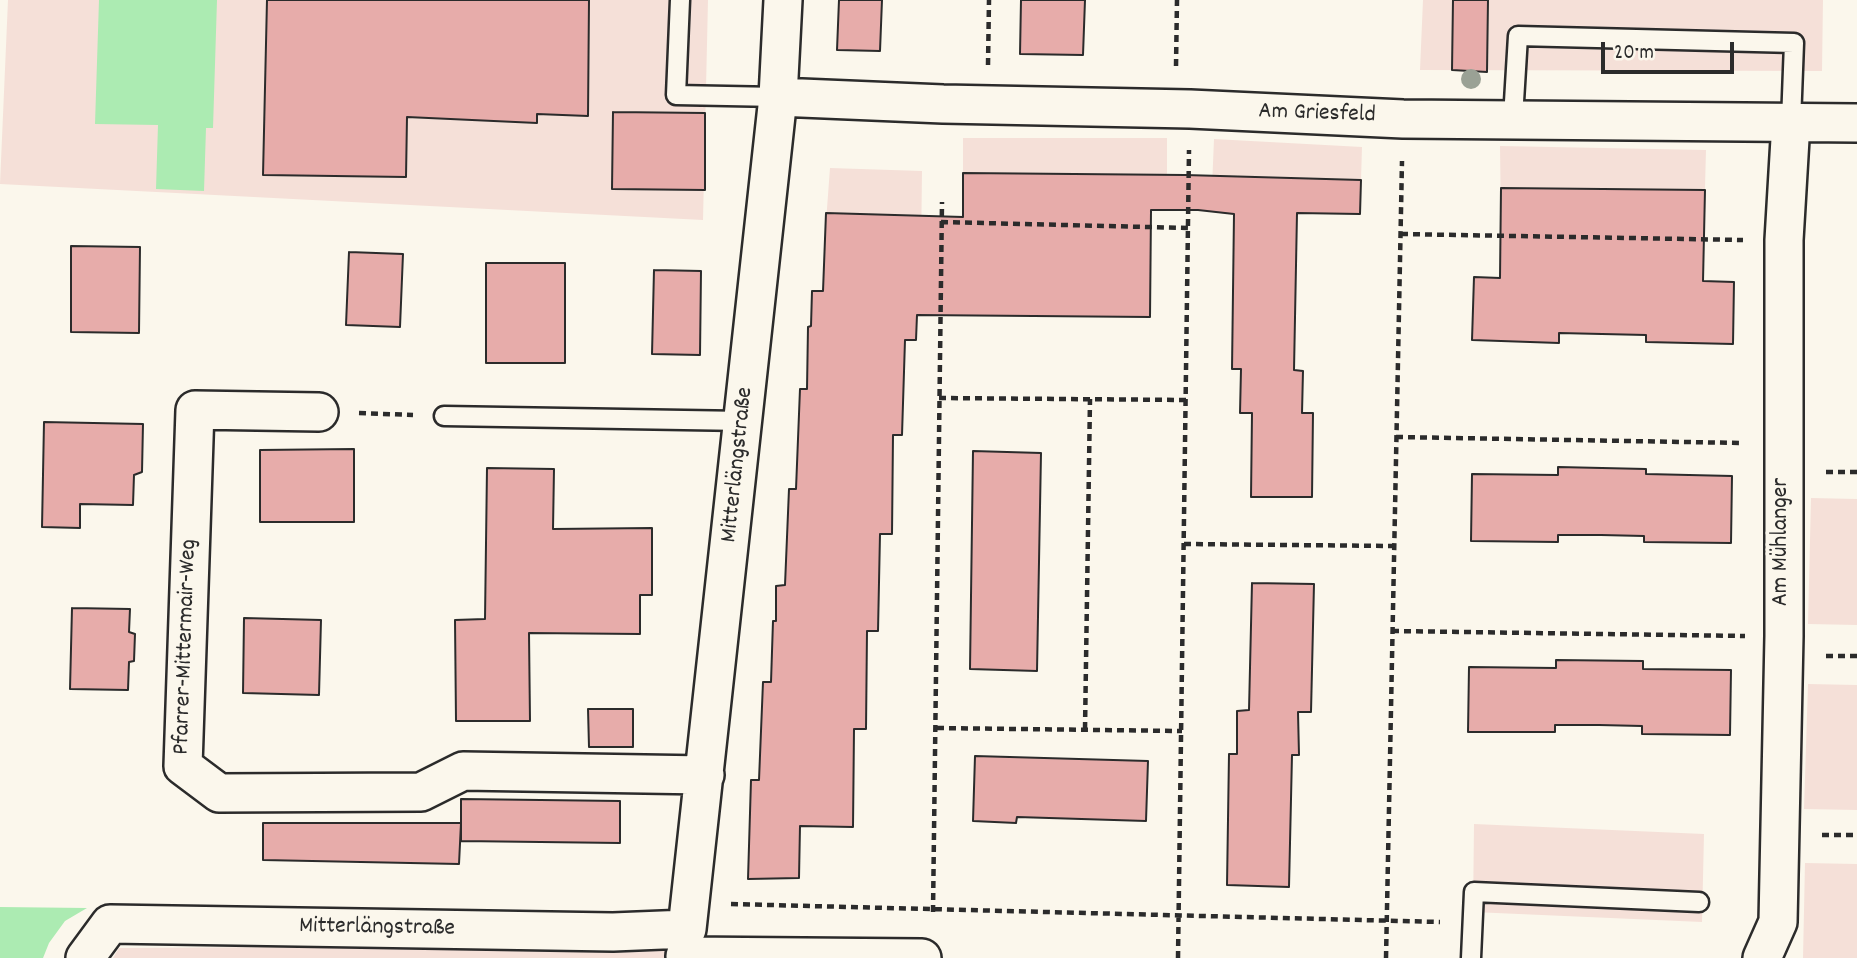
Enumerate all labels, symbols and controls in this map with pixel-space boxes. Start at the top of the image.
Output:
scale bar [1605,28,1738,72]
text: 20 m [1614,39,1654,69]
street label: Am Griesfeld [1258,99,1376,131]
street label: Mitterlängstraße [717,386,761,544]
street label: Am Mühlanger [1769,478,1797,606]
street label: Pfarrer-Mittermair-Weg [169,539,205,755]
street label: Mitterlängstraße [299,913,455,945]

